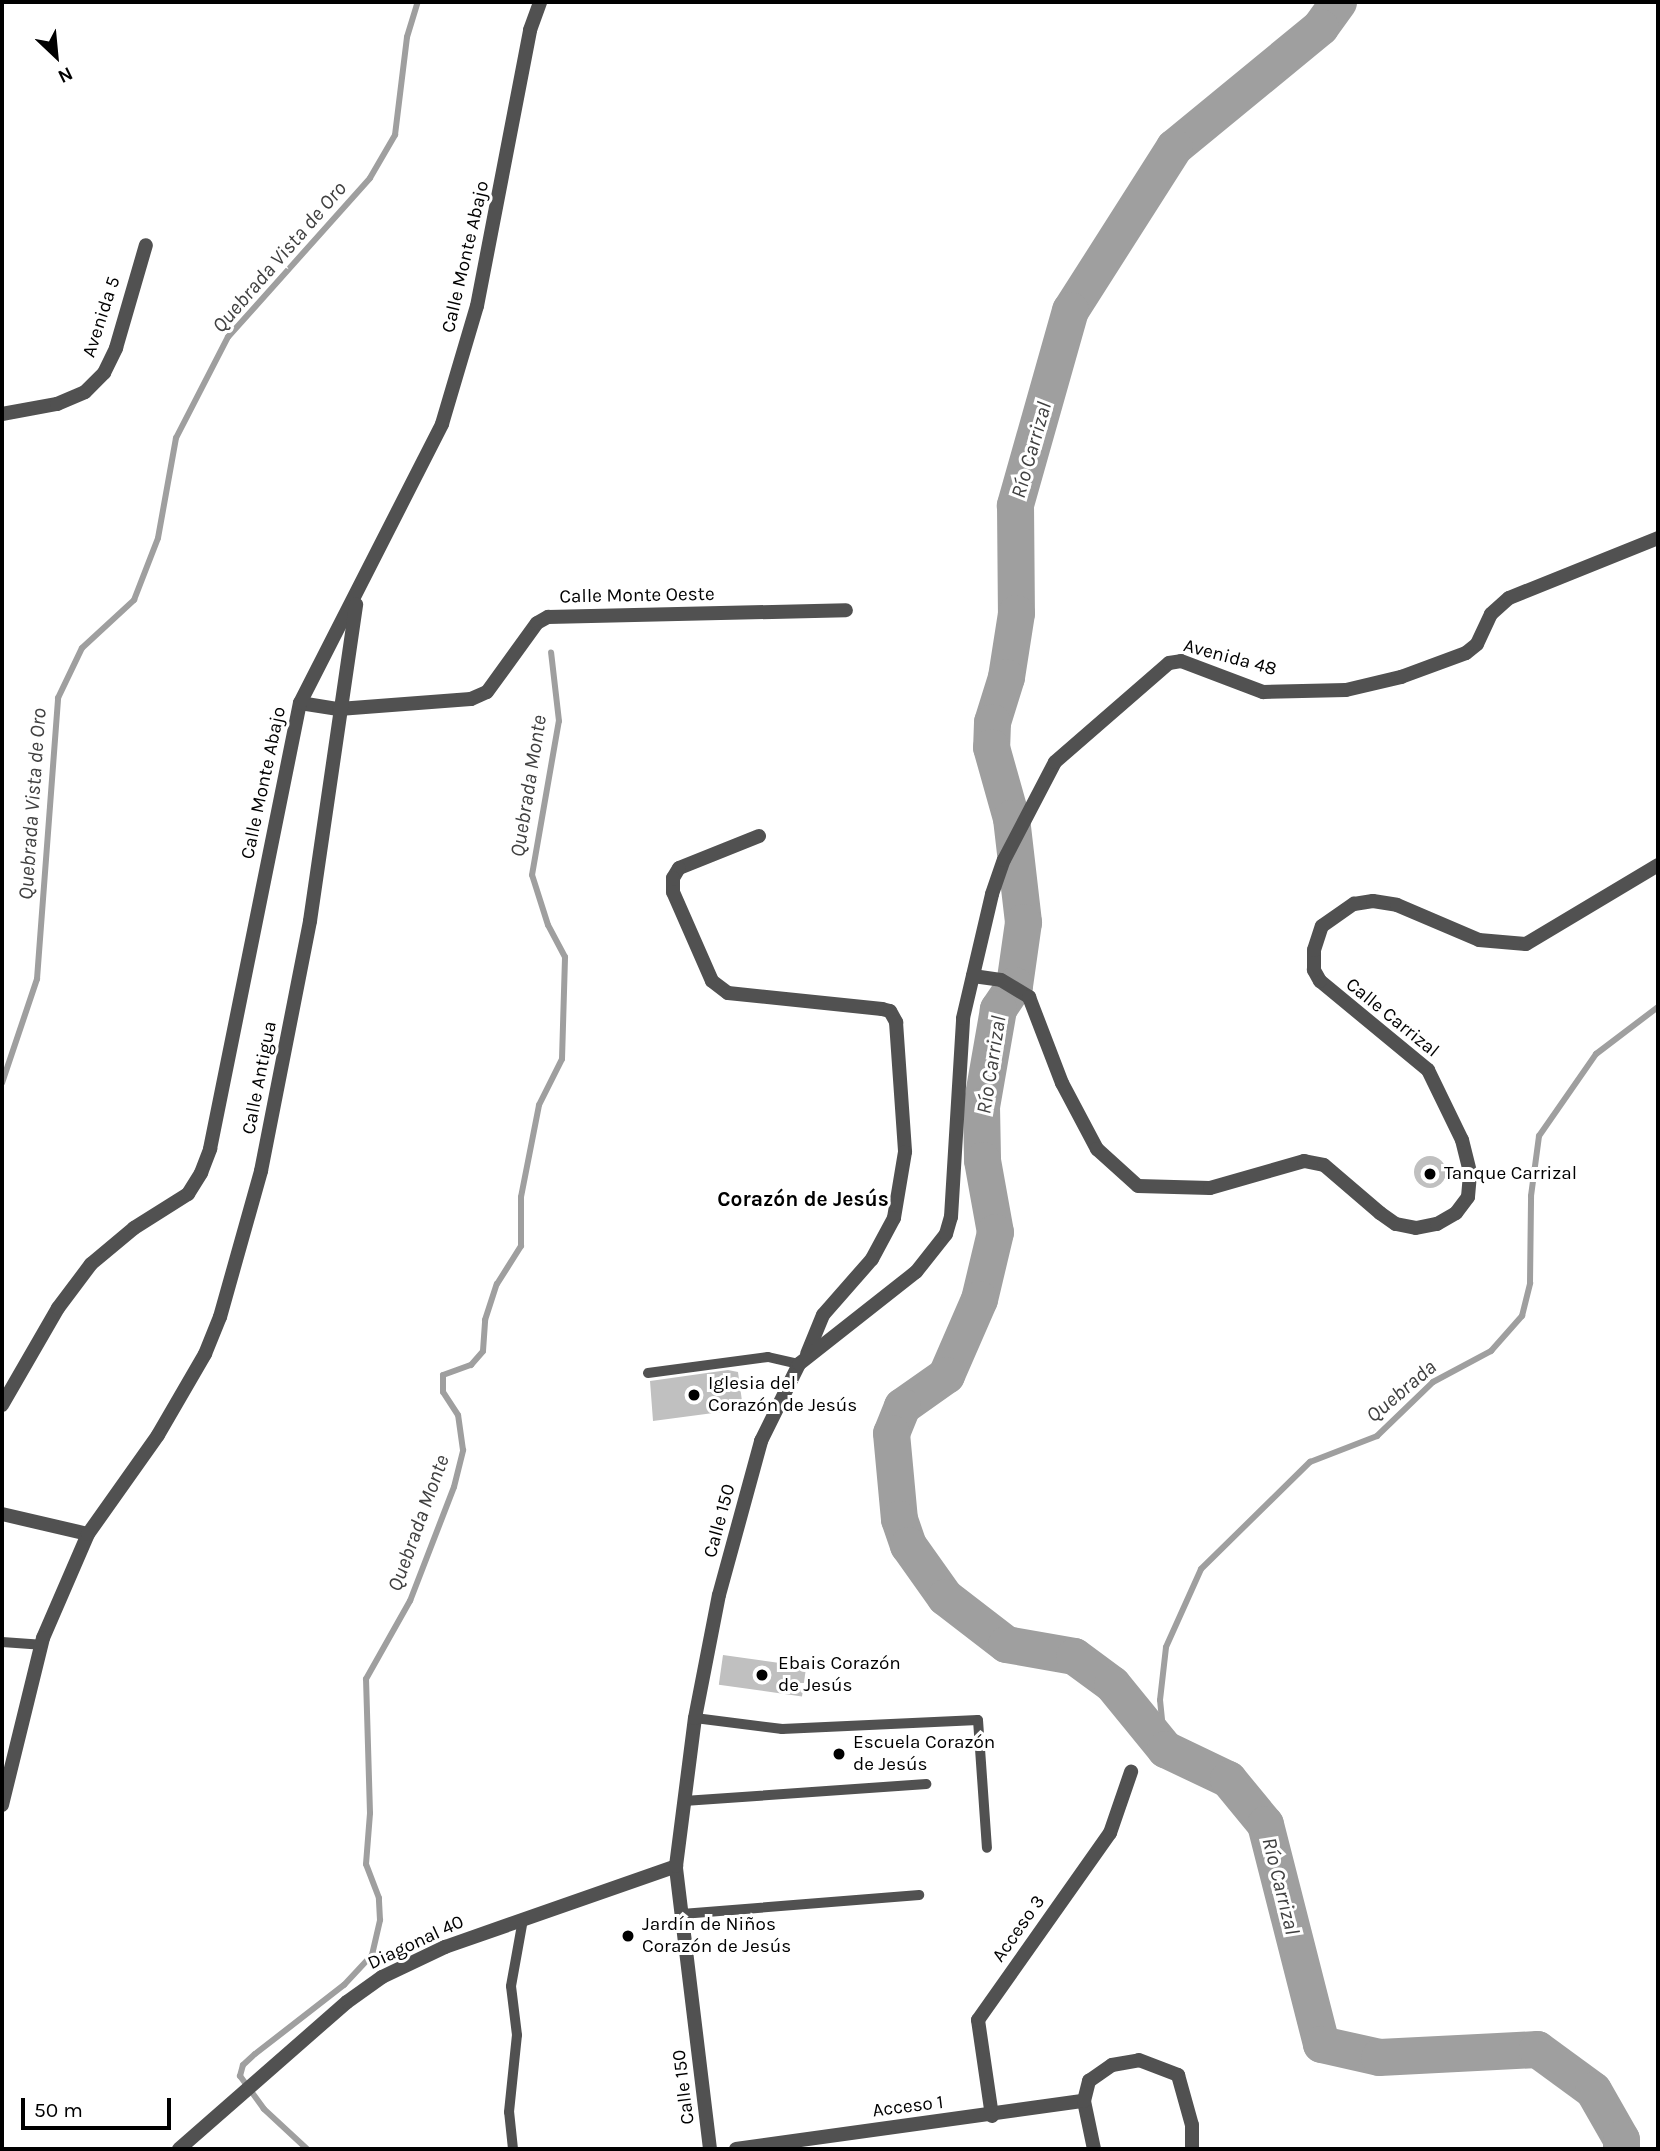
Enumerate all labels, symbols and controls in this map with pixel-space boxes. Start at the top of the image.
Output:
north arrow [21,21,91,91]
text: N [54,62,76,88]
water label: Quebrada Vista de Oro [206,176,352,338]
street label: Calle Monte Abajo [437,179,495,335]
street label: Avenida 5 [78,274,126,360]
water label: Río Carrizal [1005,399,1057,501]
street label: Calle Monte Oeste [559,583,715,609]
street label: Avenida 48 [1181,635,1279,681]
street label: Calle Monte Abajo [237,705,291,861]
water label: Quebrada Vista de Oro [13,707,51,901]
water label: Quebrada Monte [504,713,552,859]
street label: Calle Carrizal [1341,973,1443,1063]
water label: Río Carrizal [971,1014,1011,1116]
street label: Calle Antigua [238,1019,282,1137]
place label: Tanque Carrizal [1444,1163,1577,1185]
marker: Tanque Carrizal [1422,1166,1438,1182]
district label: Corazón de Jesús [717,1186,889,1212]
water label: Quebrada [1361,1354,1441,1428]
place label: Iglesia del Corazón de Jesús [708,1373,857,1417]
marker: Iglesia del Corazón de Jesús [686,1387,702,1403]
water label: Quebrada Monte [382,1451,454,1595]
street label: Calle 150 [699,1482,741,1560]
place label: Ebais Corazón de Jesús [778,1653,901,1697]
marker: Ebais Corazón de Jesús [752,1665,772,1685]
place label: Escuela Corazón de Jesús [853,1732,995,1776]
marker: Escuela Corazón de Jesús [831,1746,847,1762]
water label: Río Carrizal [1257,1835,1305,1937]
street label: Acceso 3 [988,1891,1050,1967]
street label: Diagonal 40 [364,1911,468,1975]
place label: Jardín de Niños Corazón de Jesús [642,1914,791,1958]
marker: Jardín de Niños Corazón de Jesús [620,1928,636,1944]
street label: Calle 150 [668,2048,700,2126]
scale bar [24,2084,175,2128]
street label: Acceso 1 [871,2091,945,2123]
text: 50 m [34,2098,83,2122]

